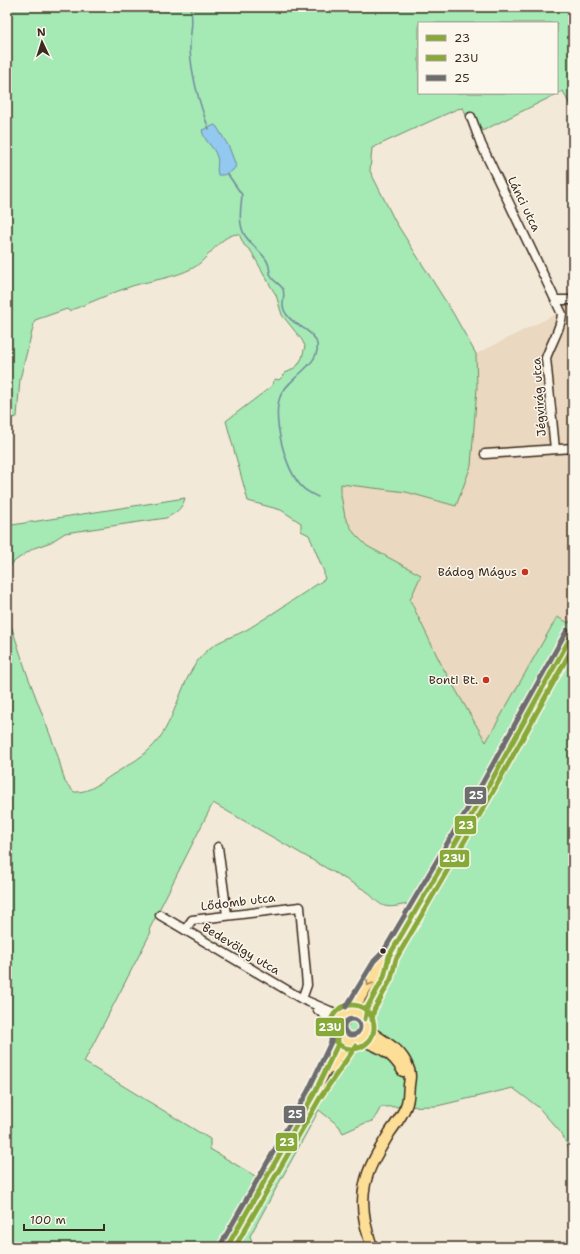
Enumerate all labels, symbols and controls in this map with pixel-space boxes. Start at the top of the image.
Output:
north arrow [22,22,62,62]
legend [418,22,558,94]
text: N [36,25,46,40]
text: 23 [454,30,470,46]
text: 23U [454,50,478,66]
text: 25 [454,70,470,86]
street label: Lánci utca [504,174,544,235]
street label: Jégvirág utca [528,356,550,437]
place label: Bádog Mágus [438,564,517,580]
marker: Bádog Mágus [520,567,530,577]
place label: Bonti Bt. [429,672,478,688]
marker: Bonti Bt. [481,675,491,685]
line badge: 25 [464,786,487,805]
text: 25 [469,788,483,803]
line badge: 23 [454,815,477,835]
text: 23 [458,818,474,833]
line badge: 23U [439,849,470,868]
text: 23U [443,851,465,866]
street label: Lődomb utca [200,889,277,915]
street label: Bedevölgy utca [199,919,283,979]
unlabelled marker [378,946,388,956]
one-way arrow [367,979,374,986]
line badge: 23U [315,1017,345,1037]
text: 23U [319,1020,341,1035]
line badge: 25 [283,1105,306,1124]
text: 25 [288,1107,302,1122]
line badge: 23 [275,1132,298,1152]
text: 23 [279,1135,295,1150]
scale bar [24,1206,104,1232]
text: 100 m [30,1212,66,1228]

